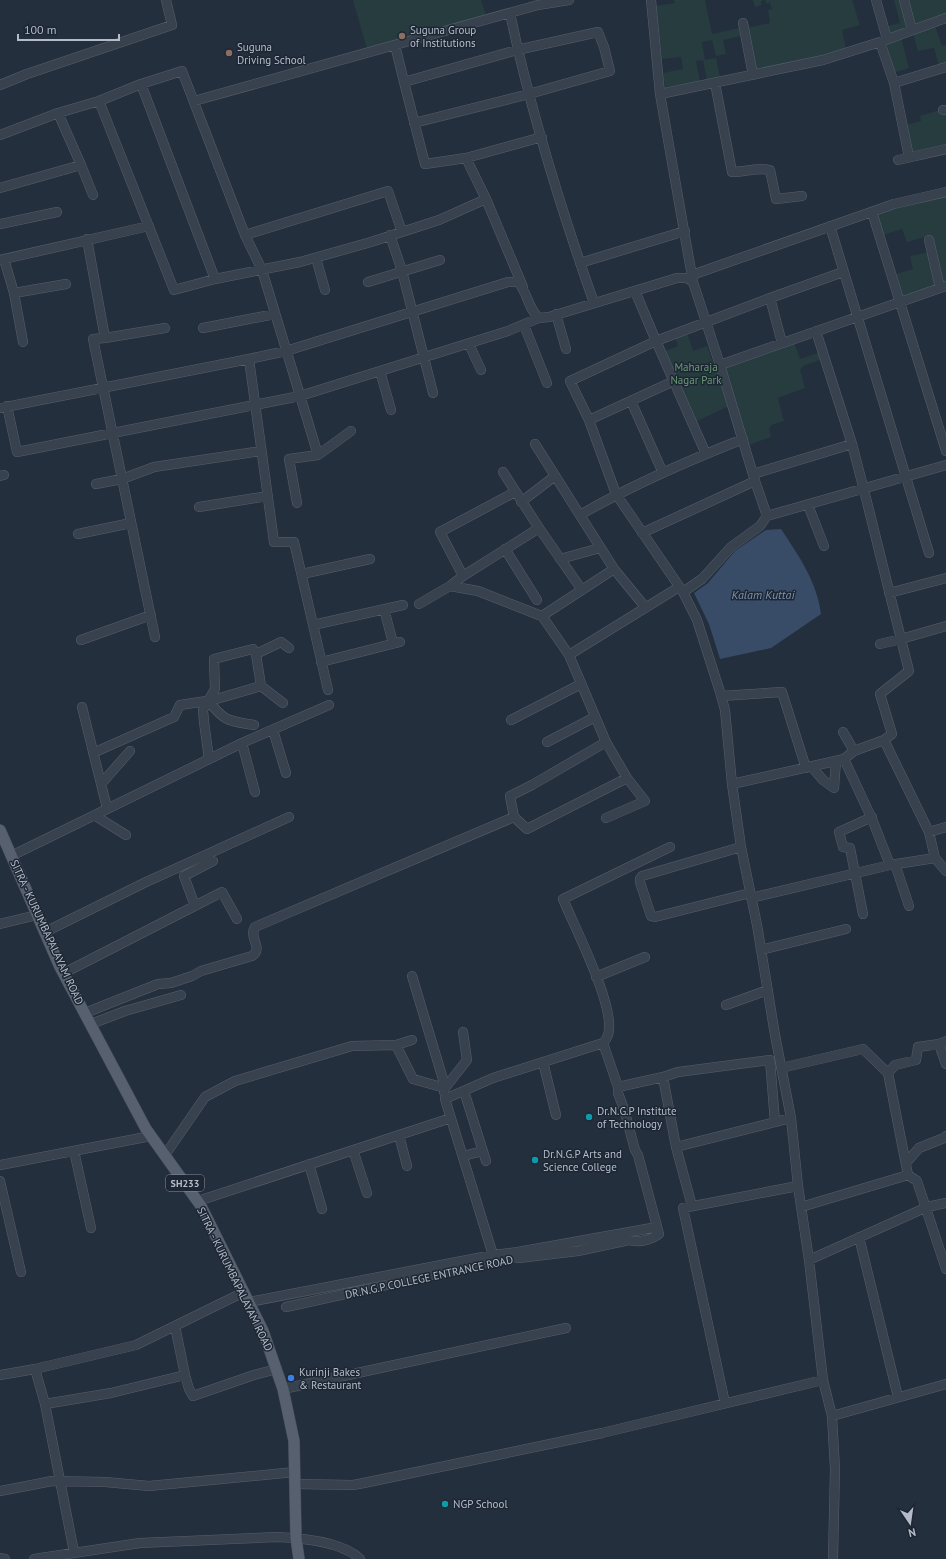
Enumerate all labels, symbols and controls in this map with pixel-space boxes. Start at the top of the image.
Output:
scale bar [18,16,119,42]
text: 100 m [24,22,57,37]
place label: Suguna Group of Institutions [410,23,476,50]
marker: Suguna Group of Institutions [397,31,407,41]
place label: Suguna Driving School [237,40,307,67]
marker: Suguna Driving School [224,48,234,58]
park label: Maharaja Nagar Park [670,360,722,387]
water label: Kalam Kuttai [731,587,795,602]
street label: SITRA - KURUMBAPALAYAM ROAD [7,857,87,1007]
place label: Dr.N.G.P Institute of Technology [597,1104,677,1131]
marker: Dr.N.G.P Institute of Technology [584,1112,594,1122]
place label: Dr.N.G.P Arts and Science College [543,1147,622,1174]
marker: Dr.N.G.P Arts and Science College [530,1155,540,1165]
road number: SH233 [166,1175,204,1191]
street label: SITRA - KURUMBAPALAYAM ROAD [194,1205,276,1353]
street label: DR.N.G.P COLLEGE ENTRANCE ROAD [344,1252,514,1302]
place label: Kurinji Bakes & Restaurant [299,1365,361,1392]
marker: Kurinji Bakes & Restaurant [286,1373,296,1383]
place label: NGP School [453,1497,508,1511]
marker: NGP School [440,1499,450,1509]
north arrow [890,1503,930,1543]
text: N [907,1525,917,1540]

